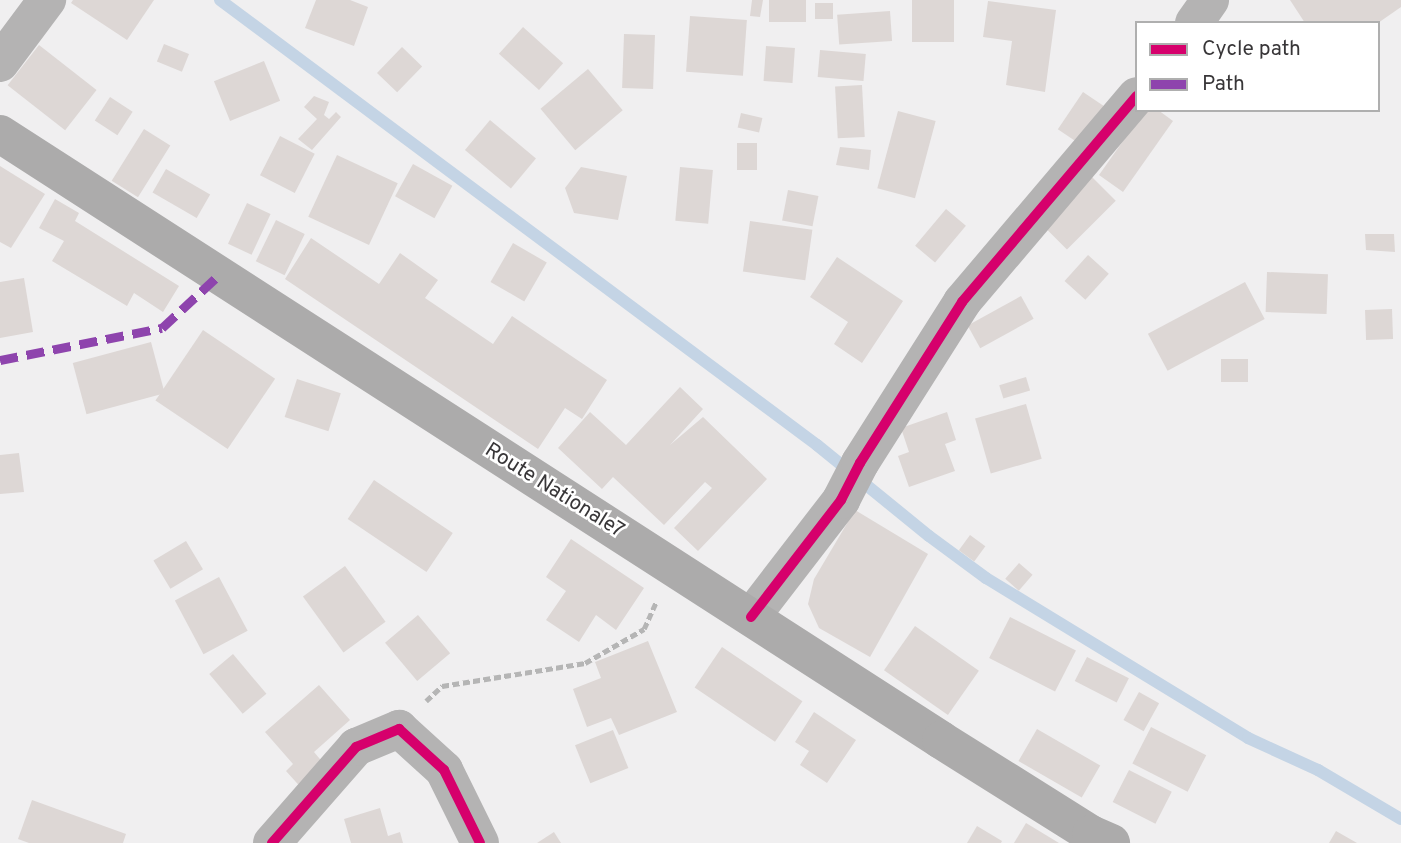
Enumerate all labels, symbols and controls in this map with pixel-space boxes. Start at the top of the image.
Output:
legend [1135,21,1380,112]
text: Cycle path [1202,36,1301,63]
text: Path [1202,71,1245,98]
street label: Route Nationale7 [480,438,628,544]

